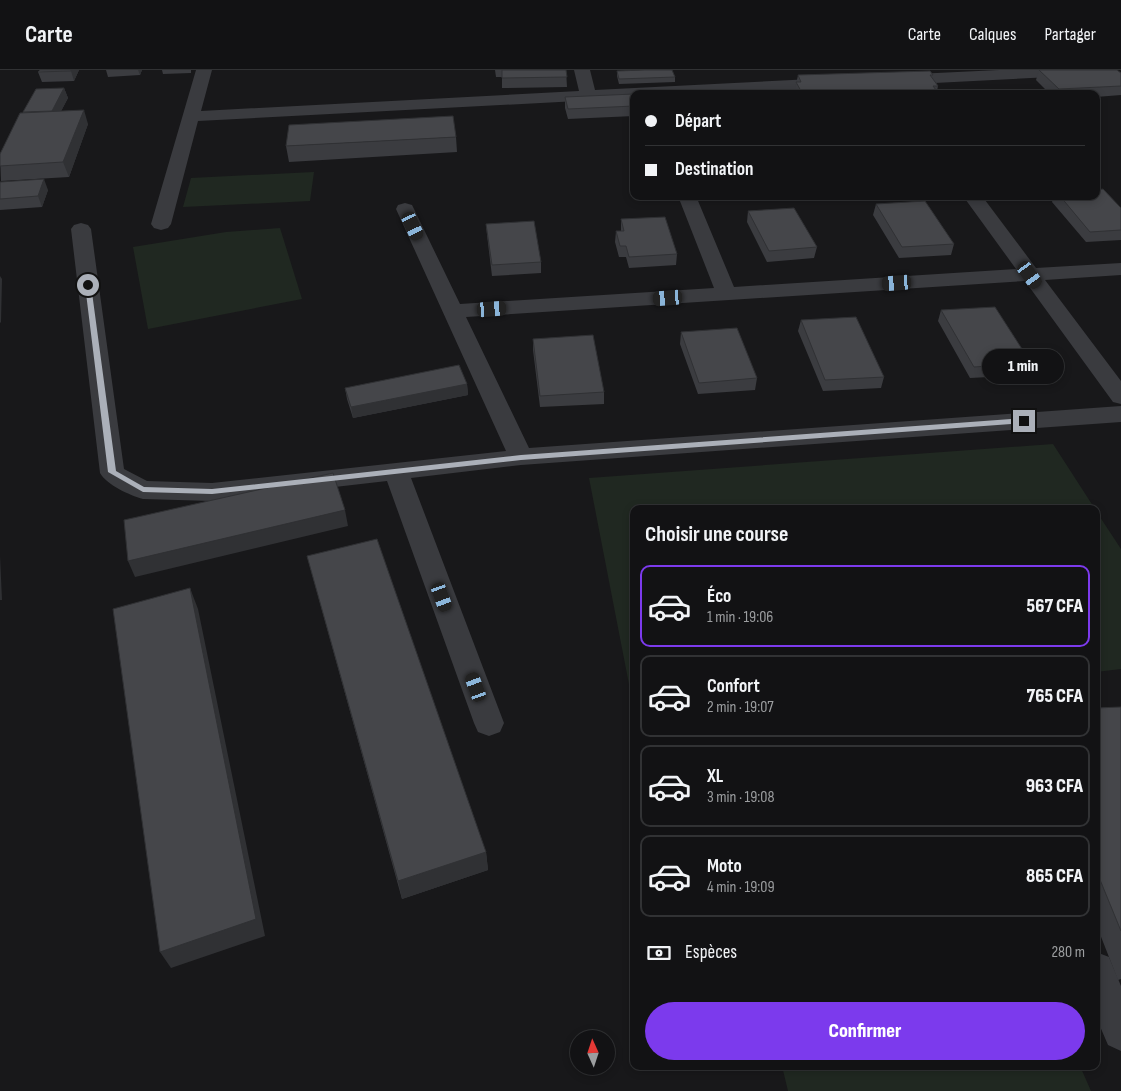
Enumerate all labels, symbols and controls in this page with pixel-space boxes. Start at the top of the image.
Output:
text: Carte [25,20,73,49]
text: Carte [908,24,941,45]
text: Calques [969,24,1016,45]
text: Partager [1044,24,1096,45]
text: Départ [675,110,721,133]
text: Destination [675,158,753,181]
car [399,209,426,243]
car [1015,258,1044,292]
route start [77,274,99,296]
car [881,274,912,292]
car [652,289,683,307]
car [476,300,507,318]
callout: 1 min [983,348,1065,384]
text: 1 min [1008,357,1038,376]
route end [1013,410,1035,432]
text: Choisir une course [645,521,788,548]
car [429,580,454,614]
icon: car [647,584,692,629]
text: Éco [707,585,731,608]
text: 567 CFA [1027,595,1083,618]
text: 1 min · 19:06 [707,608,773,627]
car [463,670,488,704]
icon: car [647,674,692,719]
text: Confort [707,675,760,698]
text: 765 CFA [1027,685,1083,708]
text: 2 min · 19:07 [707,698,774,717]
icon: car [647,764,692,809]
text: XL [707,765,723,788]
text: 963 CFA [1026,775,1083,798]
text: 3 min · 19:08 [707,788,774,807]
icon: car [647,854,692,899]
text: Moto [707,855,742,878]
text: 865 CFA [1026,865,1083,888]
text: 4 min · 19:09 [707,878,775,897]
icon: cash [645,939,673,967]
text: Espèces [685,941,737,964]
text: 280 m [1051,943,1085,962]
button: Confirmer [645,1002,1085,1060]
north arrow [570,1030,615,1075]
map controls [570,1030,615,1075]

